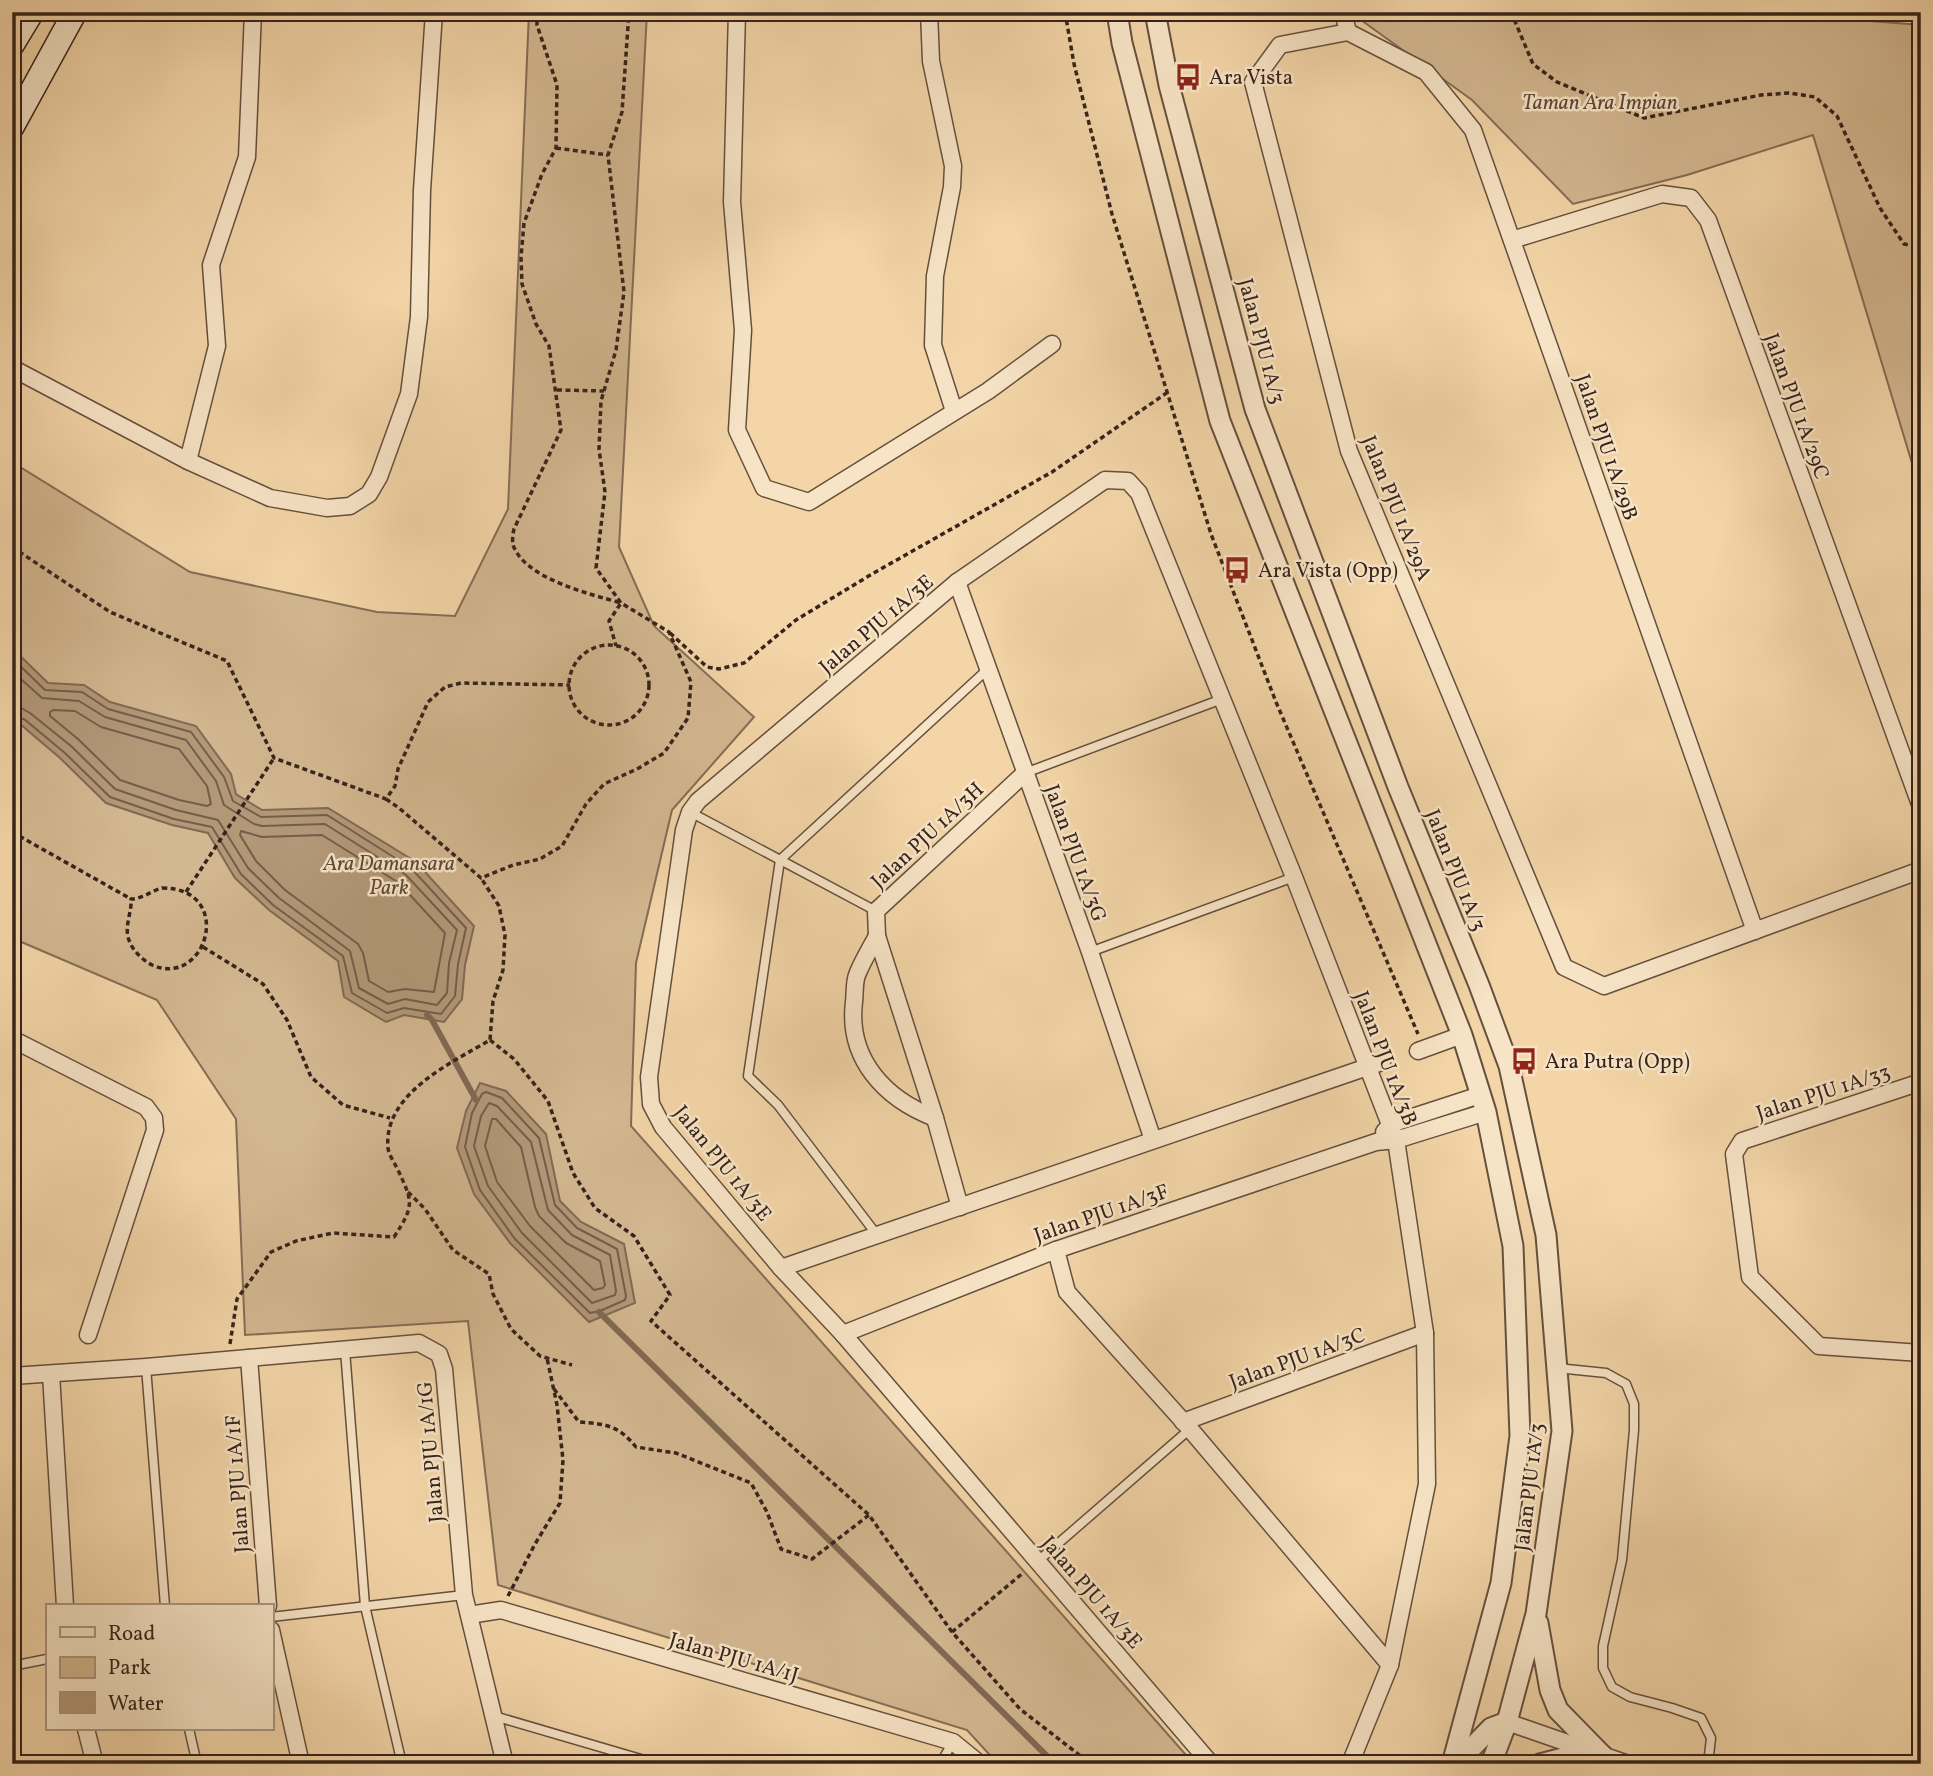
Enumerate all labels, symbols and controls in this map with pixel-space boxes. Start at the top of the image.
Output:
bus stop icon: Ara Vista [1173,62,1203,92]
place label: Ara Vista [1209,64,1293,93]
park label: Taman Ara Impian [1522,89,1678,118]
street label: Jalan PJU 1A/3 [1230,275,1291,407]
street label: Jalan PJU 1A/29C [1756,329,1835,484]
street label: Jalan PJU 1A/29B [1567,370,1644,525]
street label: Jalan PJU 1A/29A [1353,431,1438,586]
bus stop icon: Ara Vista (Opp) [1222,555,1252,585]
place label: Ara Vista (Opp) [1258,557,1398,586]
street label: Jalan PJU 1A/3E [813,569,941,682]
street label: Jalan PJU 1A/3H [865,776,991,896]
street label: Jalan PJU 1A/3G [1036,781,1113,926]
street label: Jalan PJU 1A/3 [1417,805,1492,936]
park label: Ara Damansara Park [322,850,455,903]
street label: Jalan PJU 1A/3B [1346,987,1424,1130]
bus stop icon: Ara Putra (Opp) [1509,1046,1539,1076]
place label: Ara Putra (Opp) [1545,1048,1690,1077]
street label: Jalan PJU 1A/33 [1753,1058,1894,1129]
street label: Jalan PJU 1A/3E [666,1100,778,1228]
street label: Jalan PJU 1A/3F [1030,1178,1173,1251]
street label: Jalan PJU 1A/3C [1225,1321,1370,1397]
street label: Jalan PJU 1A/1G [411,1380,452,1524]
street label: Jalan PJU 1A/1F [219,1414,258,1554]
street label: Jalan PJU 1A/3 [1508,1421,1553,1553]
street label: Jalan PJU 1A/3E [1033,1530,1148,1656]
legend [46,1604,273,1730]
text: Road [108,1620,155,1649]
street label: Jalan PJU 1A/1J [665,1626,802,1691]
text: Park [108,1654,151,1683]
text: Water [108,1690,164,1719]

